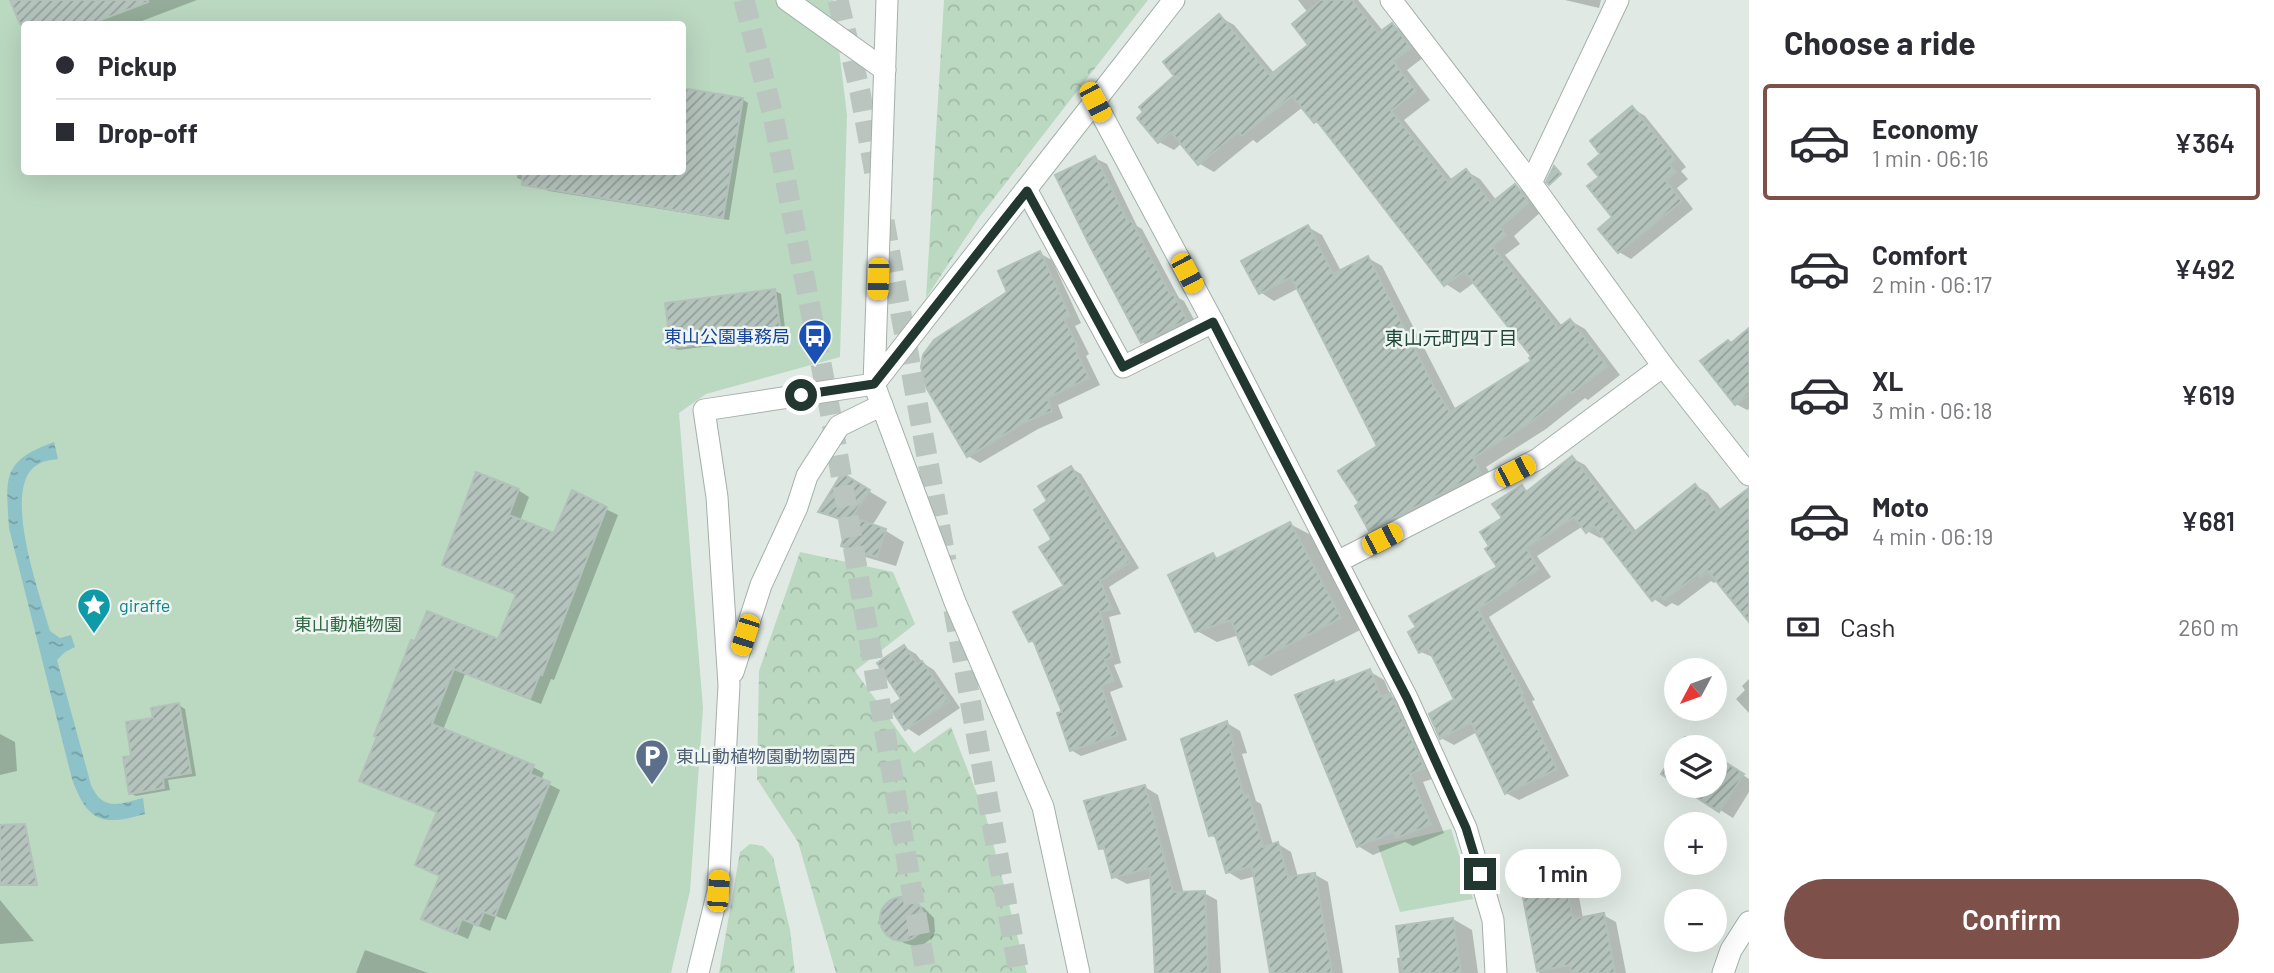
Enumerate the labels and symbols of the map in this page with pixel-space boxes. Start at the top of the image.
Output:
car [1076,79,1115,125]
car [1168,250,1207,296]
car [867,258,890,300]
bus stop icon: 東山公園事務局 [796,317,834,366]
place label: 東山公園事務局 [664,325,790,347]
district label: 東山元町四丁目 [1384,326,1518,349]
route start [785,379,817,411]
car [1492,452,1539,490]
car [1359,520,1406,558]
place icon: giraffe [75,586,113,635]
place label: giraffe [119,594,170,616]
car [729,612,762,658]
park label: 東山動植物園 [294,613,402,635]
north arrow [1664,658,1727,721]
parking icon: 東山動植物園動物園西 [633,737,671,786]
place label: 東山動植物園動物園西 [676,745,856,767]
callout: 1 min [1504,850,1620,898]
route end [1464,858,1496,890]
car [707,869,730,913]

